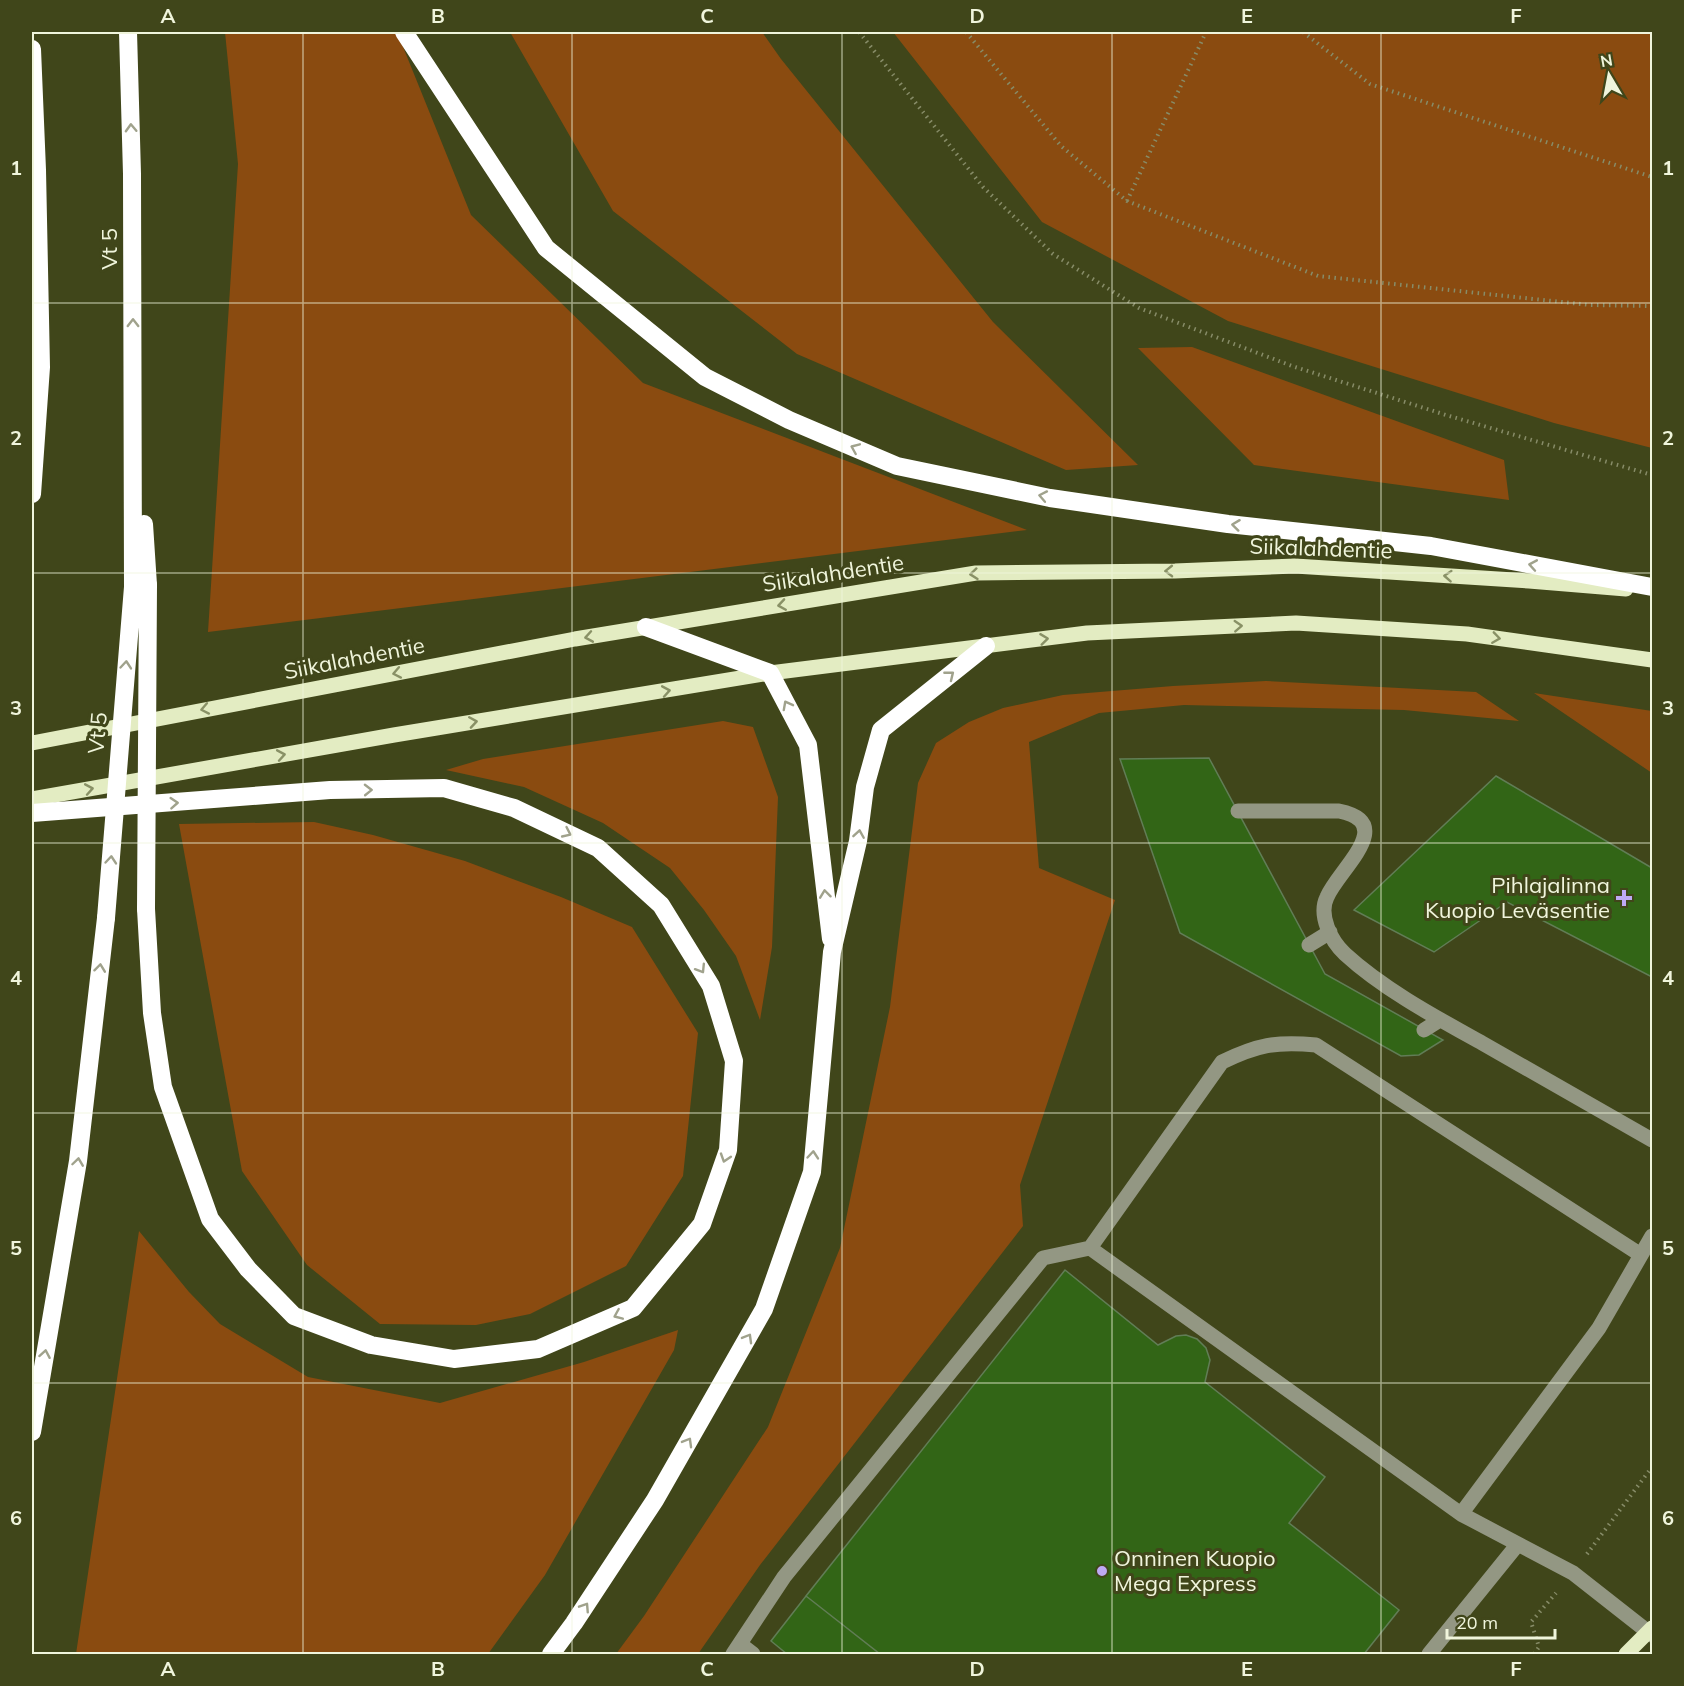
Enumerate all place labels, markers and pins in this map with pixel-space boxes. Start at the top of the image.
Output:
place label: Pihlajalinna Kuopio Leväsentie [1425,871,1610,924]
marker: Pihlajalinna Kuopio Leväsentie [1615,889,1633,907]
place label: Onninen Kuopio Mega Express [1114,1544,1275,1597]
marker: Onninen Kuopio Mega Express [1095,1564,1109,1578]

